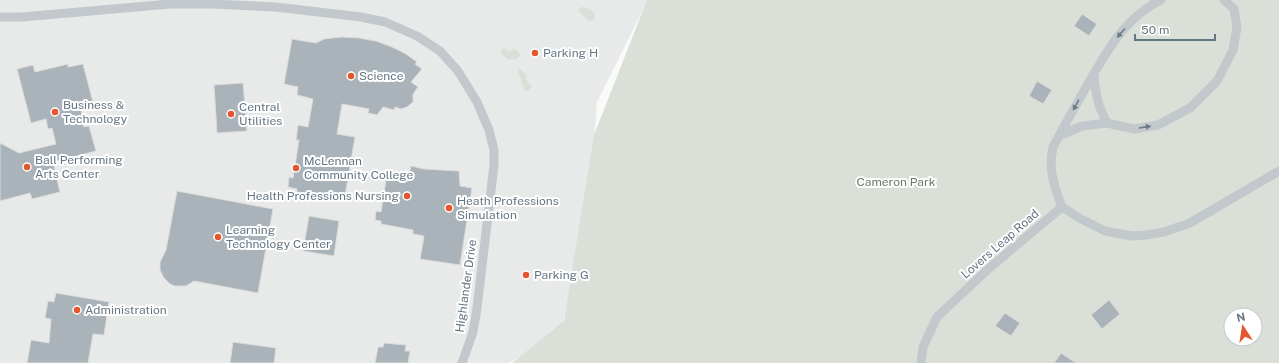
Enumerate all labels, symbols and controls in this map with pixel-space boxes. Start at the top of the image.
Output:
scale bar [1135,16,1215,42]
text: 50 m [1141,23,1169,37]
one-way arrow [1116,28,1125,38]
place label: Parking H [543,46,598,60]
marker: Parking H [530,48,540,58]
place label: Science [359,69,404,83]
marker: Science [346,71,356,81]
place label: Business & Technology [63,98,128,126]
one-way arrow [1073,99,1080,111]
place label: Central Utilities [239,100,282,128]
marker: Business & Technology [50,107,60,117]
marker: Central Utilities [226,109,236,119]
one-way arrow [1139,124,1151,130]
place label: Ball Performing Arts Center [35,153,123,181]
place label: McLennan Community College [304,154,414,182]
marker: Ball Performing Arts Center [22,162,32,172]
marker: McLennan Community College [291,163,301,173]
park label: Cameron Park [857,175,936,189]
place label: Health Professions Nursing [247,189,399,203]
marker: Health Professions Nursing [402,191,412,201]
place label: Heath Professions Simulation [457,194,559,222]
marker: Heath Professions Simulation [444,203,454,213]
street label: Lovers Leap Road [958,207,1042,281]
place label: Learning Technology Center [226,223,331,251]
marker: Learning Technology Center [213,232,223,242]
street label: Highlander Drive [453,238,479,333]
place label: Parking G [534,268,589,282]
marker: Parking G [521,270,531,280]
place label: Administration [85,303,167,317]
marker: Administration [72,305,82,315]
north arrow [1223,307,1263,347]
text: N [1235,310,1246,324]

